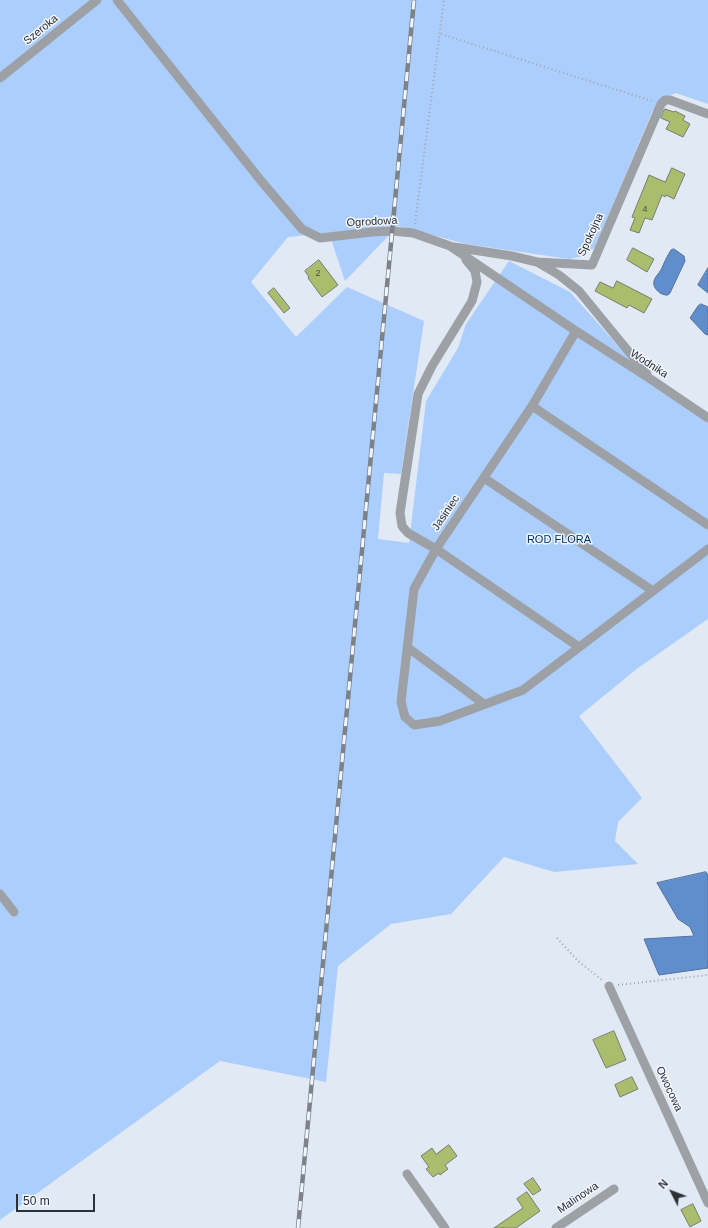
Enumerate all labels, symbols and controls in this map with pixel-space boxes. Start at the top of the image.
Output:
street label: Szeroka [21,12,61,48]
house number: 4 [642,205,648,215]
street label: Spokojna [575,211,607,259]
street label: Ogrodowa [346,214,398,230]
house number: 2 [315,269,321,279]
street label: Wodnika [628,347,670,381]
street label: Jasiniec [429,493,463,533]
park label: ROD FLORA [527,533,591,547]
street label: Owocowa [653,1064,685,1114]
north arrow [652,1172,692,1212]
text: N [656,1177,670,1191]
street label: Malinowa [555,1180,601,1216]
scale bar [18,1186,97,1212]
text: 50 m [23,1194,50,1208]

